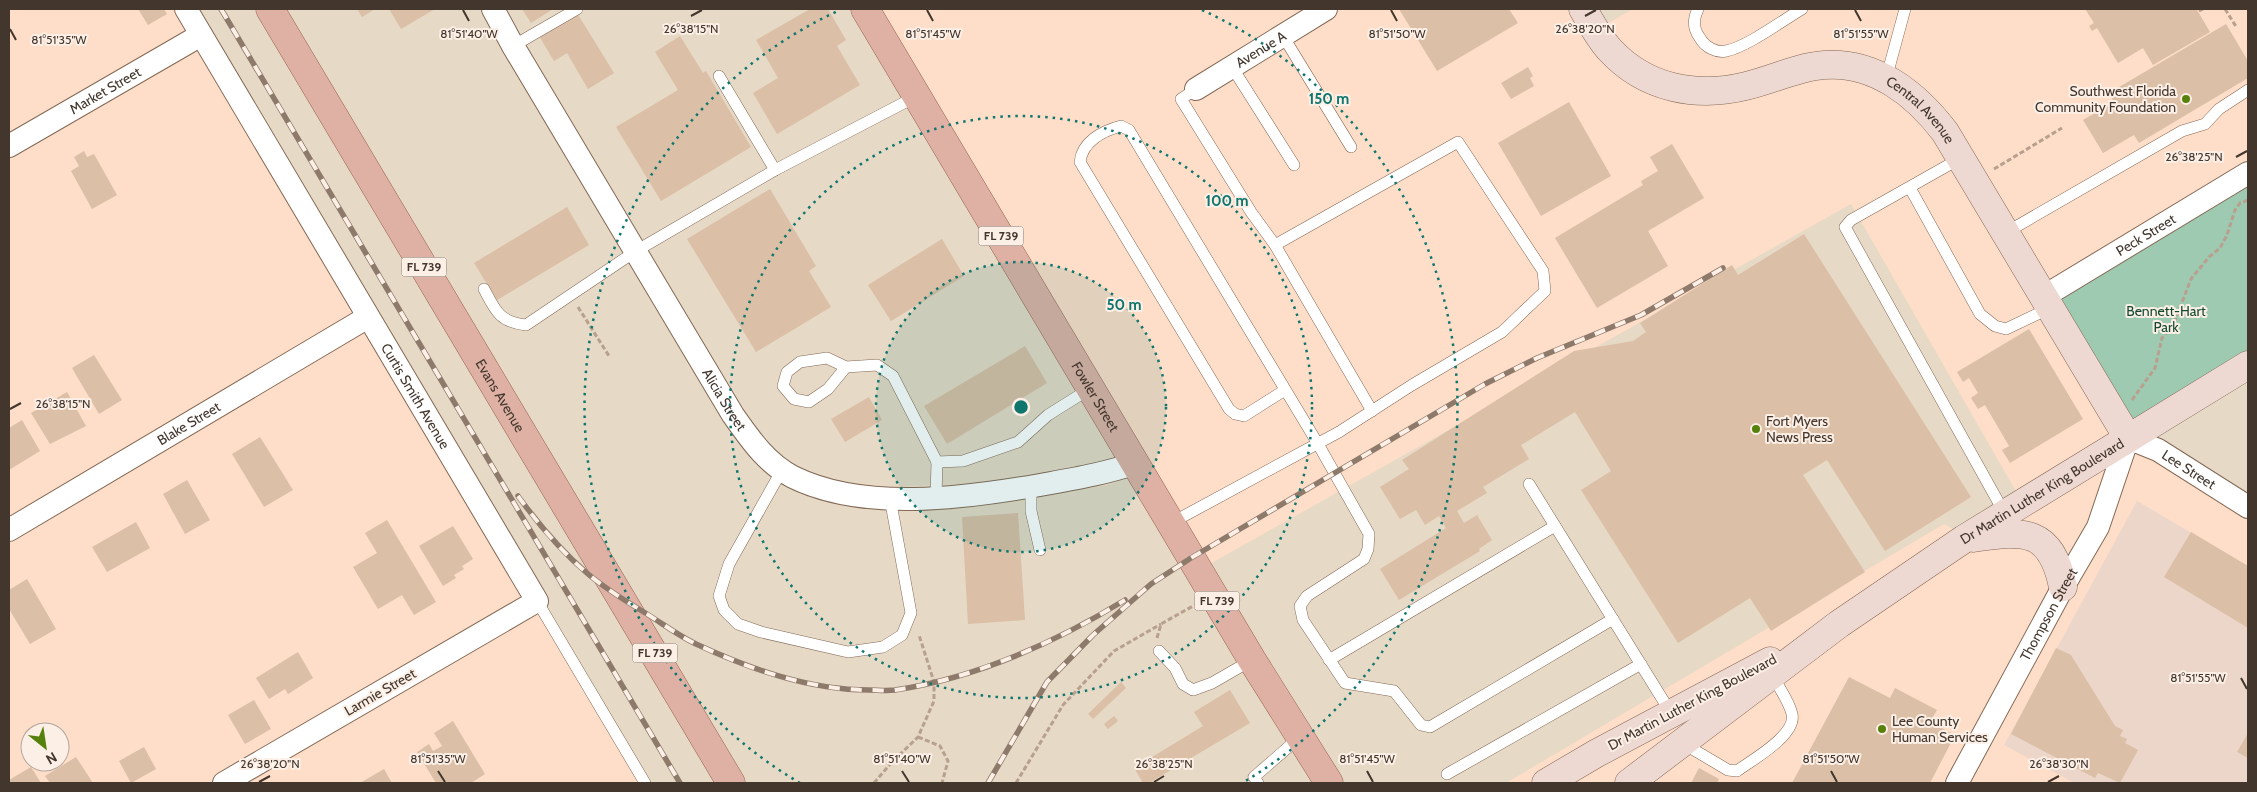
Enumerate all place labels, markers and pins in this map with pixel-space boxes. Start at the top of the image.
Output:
place label: Southwest Florida Community Foundation [2035,82,2176,116]
marker: Southwest Florida Community Foundation [2180,93,2192,105]
centre of rings [1012,398,1030,416]
place label: Fort Myers News Press [1766,412,1833,446]
marker: Fort Myers News Press [1750,423,1762,435]
place label: Lee County Human Services [1892,712,1988,746]
marker: Lee County Human Services [1876,723,1888,735]

